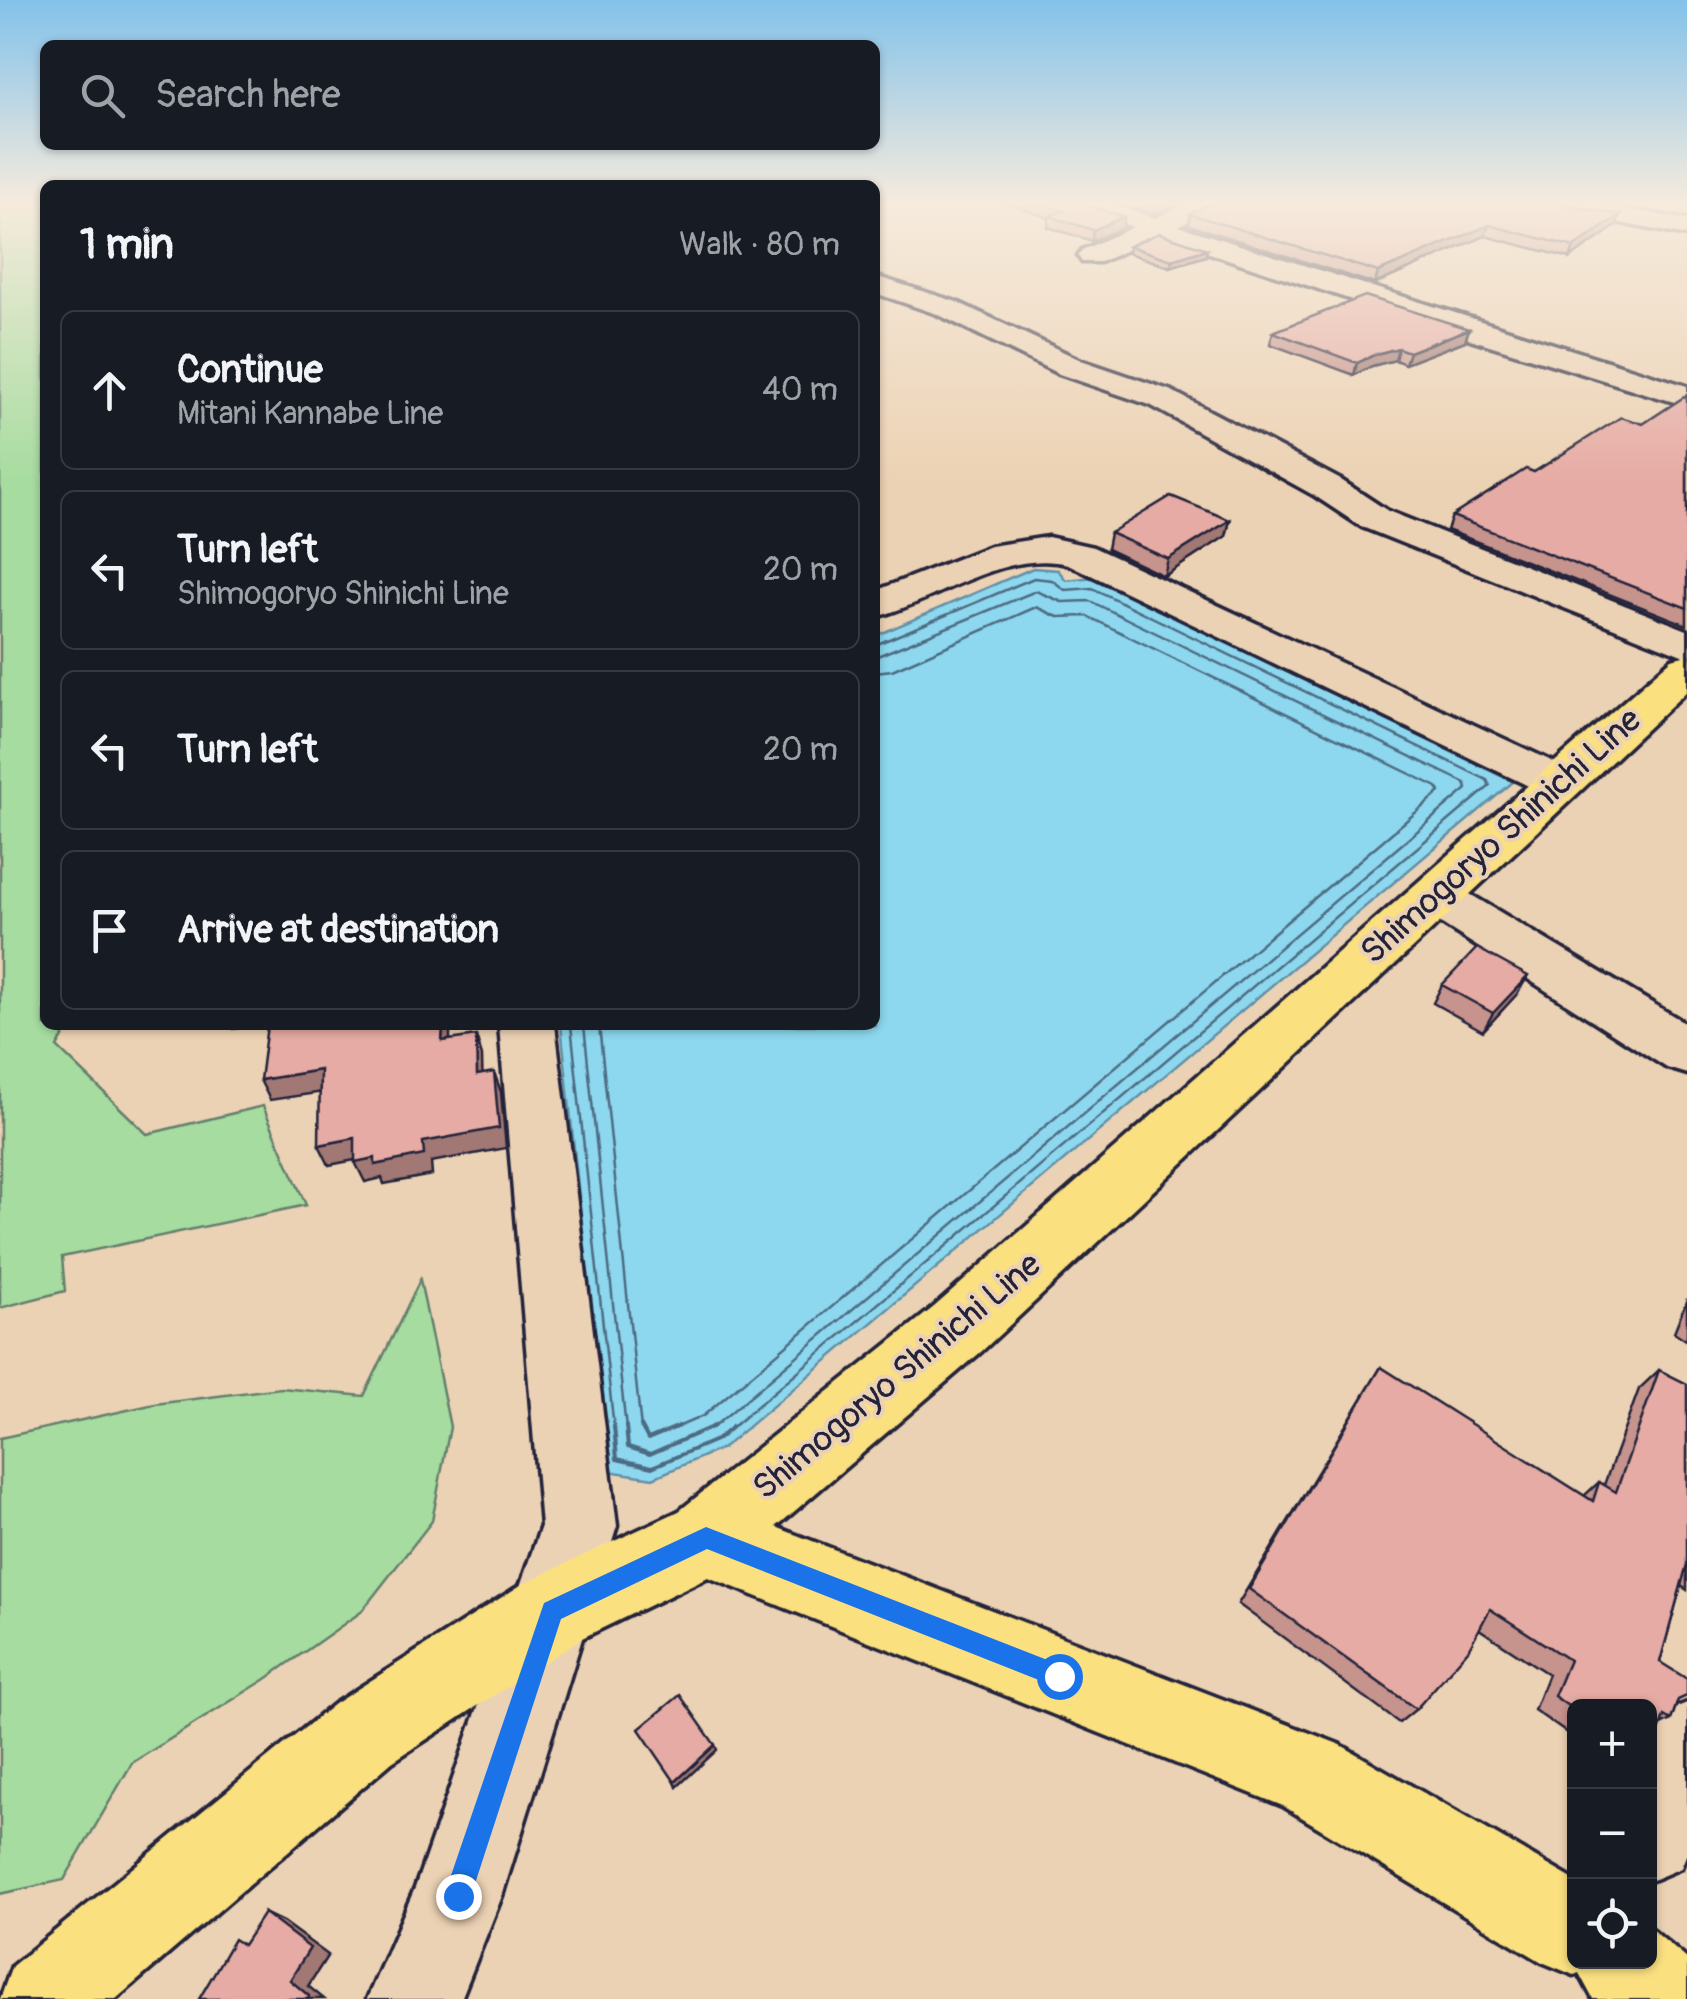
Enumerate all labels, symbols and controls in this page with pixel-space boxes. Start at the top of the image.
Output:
search box [40,40,880,150]
icon: search [75,68,130,123]
text: Search here [155,71,341,119]
text: 1 min [80,219,174,271]
text: Walk · 80 m [679,225,840,265]
text: Continue [177,346,323,394]
icon: ahead [82,363,137,418]
text: 40 m [762,370,838,410]
text: Mitani Kannabe Line [177,394,443,434]
text: Turn left [177,526,318,574]
icon: left [82,543,137,598]
text: 20 m [763,550,838,590]
text: Shimogoryo Shinichi Line [177,574,509,614]
street label: Shimogoryo Shinichi Line [1351,698,1651,974]
icon: left [82,723,137,778]
text: Turn left [177,726,318,774]
text: 20 m [763,730,838,770]
icon: arrive [82,903,137,958]
text: Arrive at destination [177,906,499,954]
street label: Shimogoryo Shinichi Line [744,1243,1050,1509]
route start [1037,1654,1083,1700]
map controls [1567,1699,1657,1969]
button: + [1567,1699,1657,1789]
button: − [1567,1789,1657,1879]
route end [436,1874,482,1920]
button: locate [1567,1879,1657,1969]

